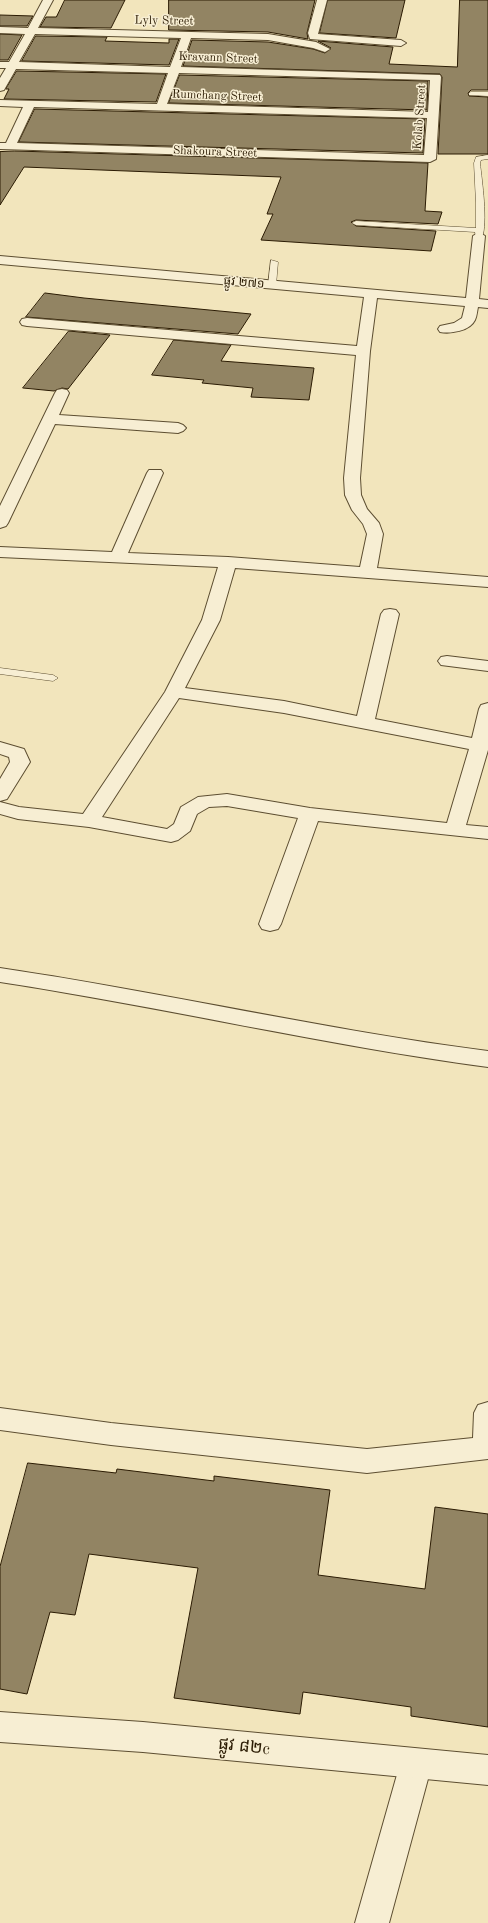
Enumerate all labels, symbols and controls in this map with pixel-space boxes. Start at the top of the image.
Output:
street label: Lyly Street [134,13,194,29]
street label: Kravann Street [178,49,258,67]
street label: Kolab Street [411,84,429,150]
street label: Rumchang Street [172,87,262,105]
street label: Shakoura Street [173,143,257,161]
street label: ផ្លូវ ២៧១ [223,274,265,292]
street label: ផ្លូវ ៨២c [217,1734,271,1760]

